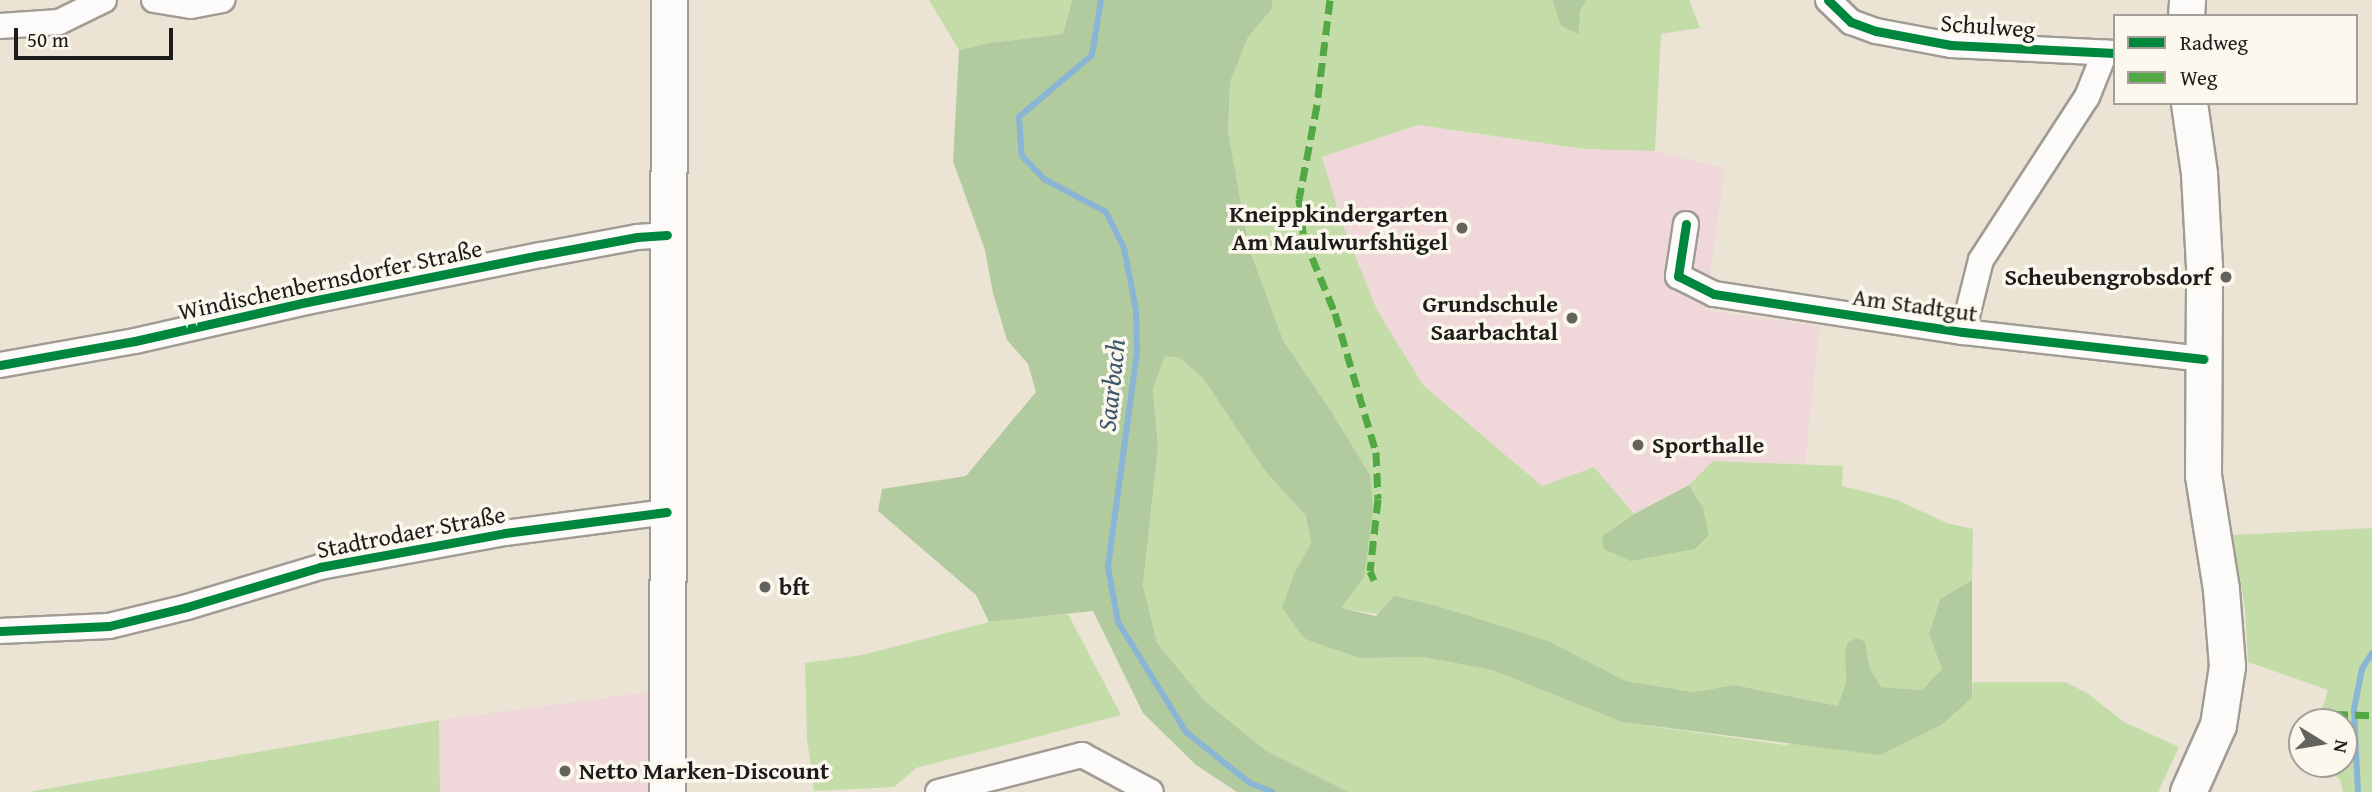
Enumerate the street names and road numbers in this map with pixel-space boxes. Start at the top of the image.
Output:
street label: Schulweg [1940,8,2036,44]
street label: Windischenbernsdorfer Straße [175,234,485,326]
street label: Am Stadtgut [1851,282,1979,328]
street label: Stadtrodaer Straße [314,500,508,564]

